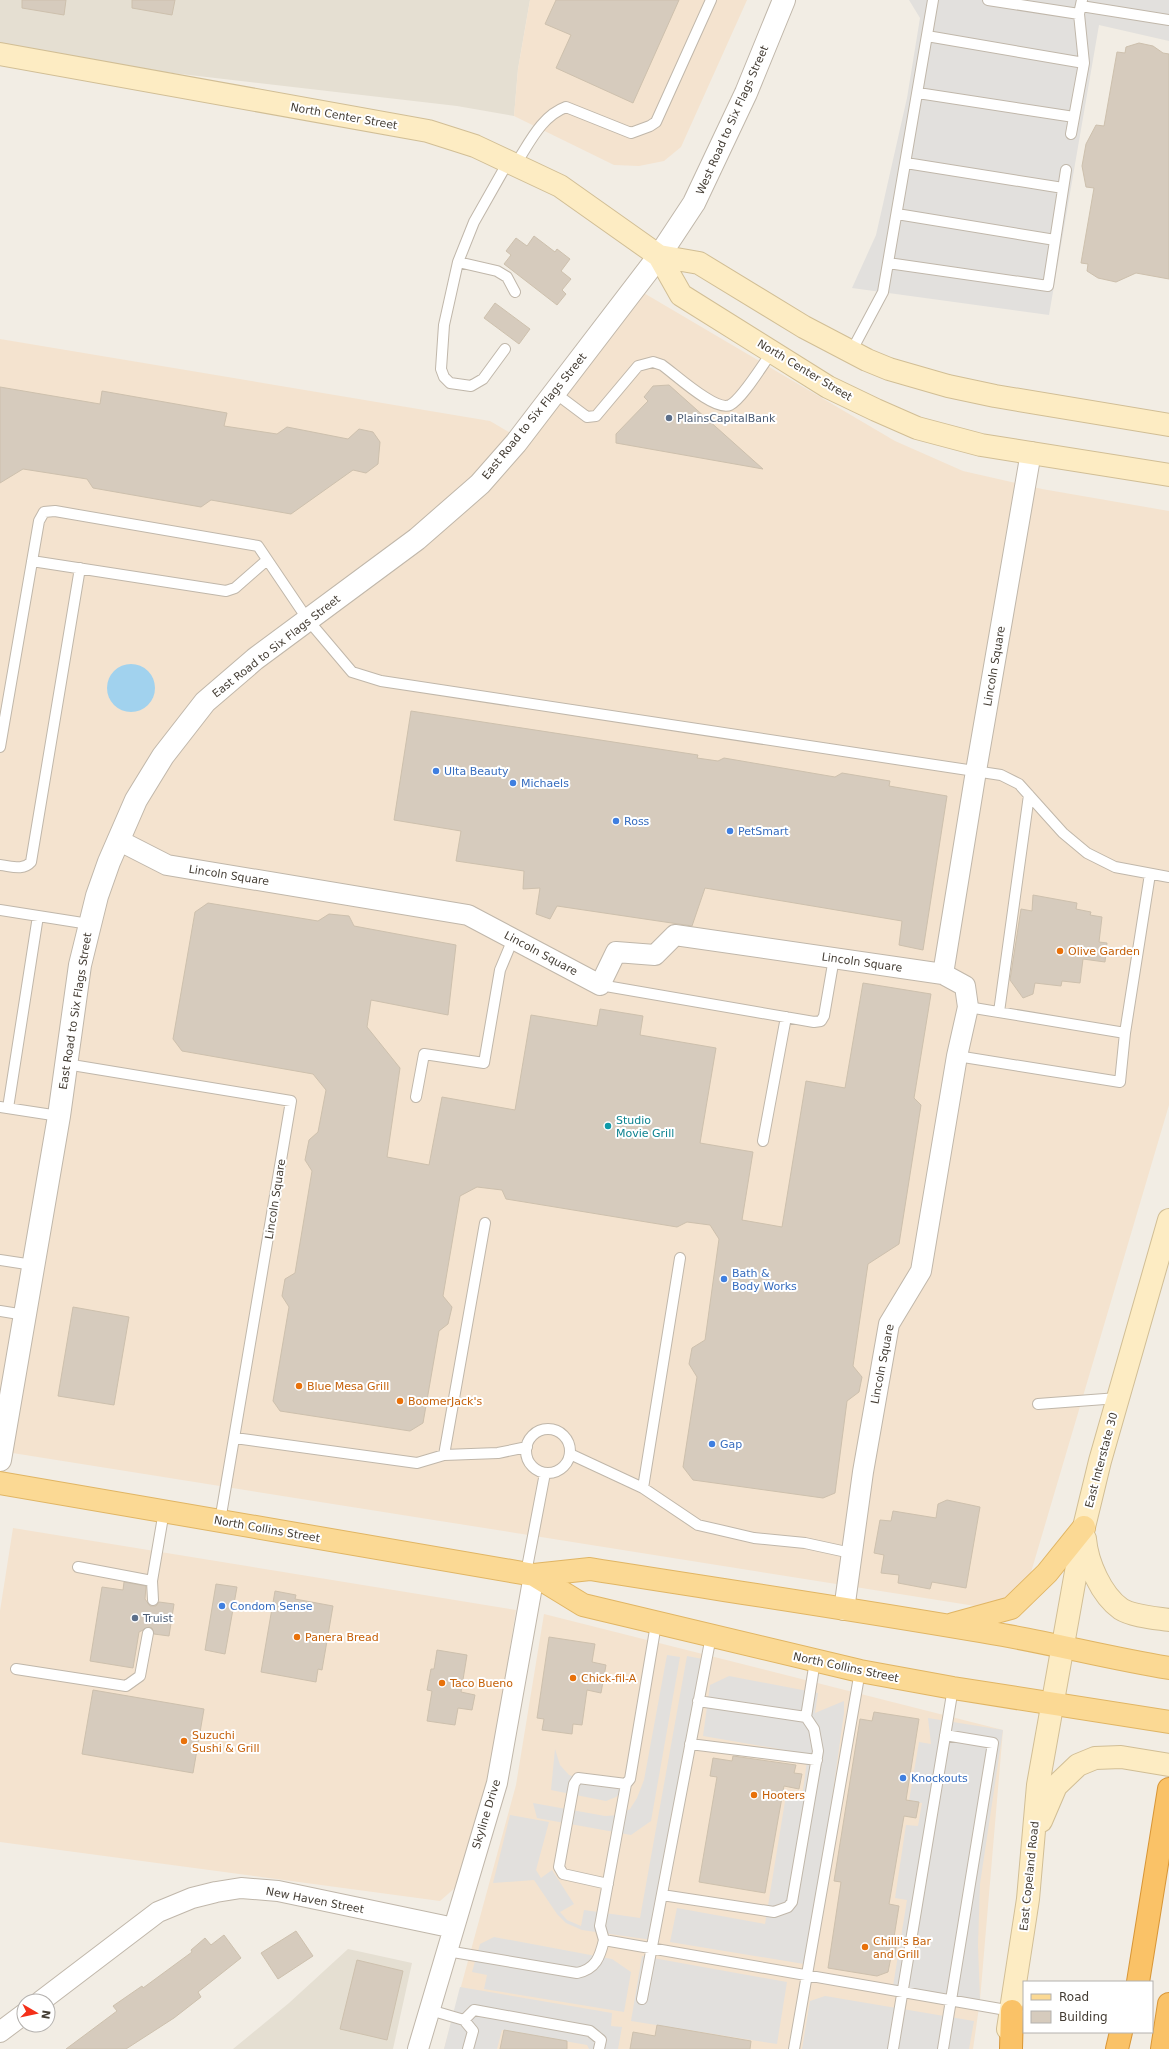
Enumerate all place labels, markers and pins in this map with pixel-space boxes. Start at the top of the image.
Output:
place label: PlainsCapitalBank [677,412,776,425]
marker: PlainsCapitalBank [664,413,674,423]
place label: Ulta Beauty [444,765,509,778]
marker: Ulta Beauty [431,766,441,776]
place label: Michaels [521,777,569,790]
marker: Michaels [508,778,518,788]
place label: Ross [624,815,650,828]
marker: Ross [611,816,621,826]
place label: PetSmart [738,825,789,838]
marker: PetSmart [725,826,735,836]
place label: Olive Garden [1068,945,1140,958]
marker: Olive Garden [1055,946,1065,956]
place label: Studio Movie Grill [616,1114,674,1140]
marker: Studio Movie Grill [603,1121,613,1131]
place label: Bath & Body Works [732,1267,797,1293]
marker: Bath & Body Works [719,1274,729,1284]
place label: Blue Mesa Grill [307,1380,389,1393]
marker: Blue Mesa Grill [294,1381,304,1391]
place label: BoomerJack's [408,1395,482,1408]
marker: BoomerJack's [395,1396,405,1406]
place label: Gap [720,1438,742,1451]
marker: Gap [707,1439,717,1449]
place label: Condom Sense [230,1600,313,1613]
marker: Condom Sense [217,1601,227,1611]
place label: Truist [142,1612,173,1625]
marker: Truist [130,1613,140,1623]
place label: Panera Bread [305,1631,379,1644]
marker: Panera Bread [292,1632,302,1642]
place label: Chick-fil-A [581,1672,637,1685]
marker: Chick-fil-A [568,1673,578,1683]
place label: Taco Bueno [449,1677,513,1690]
marker: Taco Bueno [437,1678,447,1688]
place label: Suzuchi Sushi & Grill [192,1729,260,1755]
marker: Suzuchi Sushi & Grill [179,1736,189,1746]
place label: Knockouts [911,1772,968,1785]
marker: Knockouts [898,1773,908,1783]
place label: Hooters [762,1789,805,1802]
marker: Hooters [749,1790,759,1800]
place label: Chilli's Bar and Grill [873,1935,931,1961]
marker: Chilli's Bar and Grill [860,1942,870,1952]

